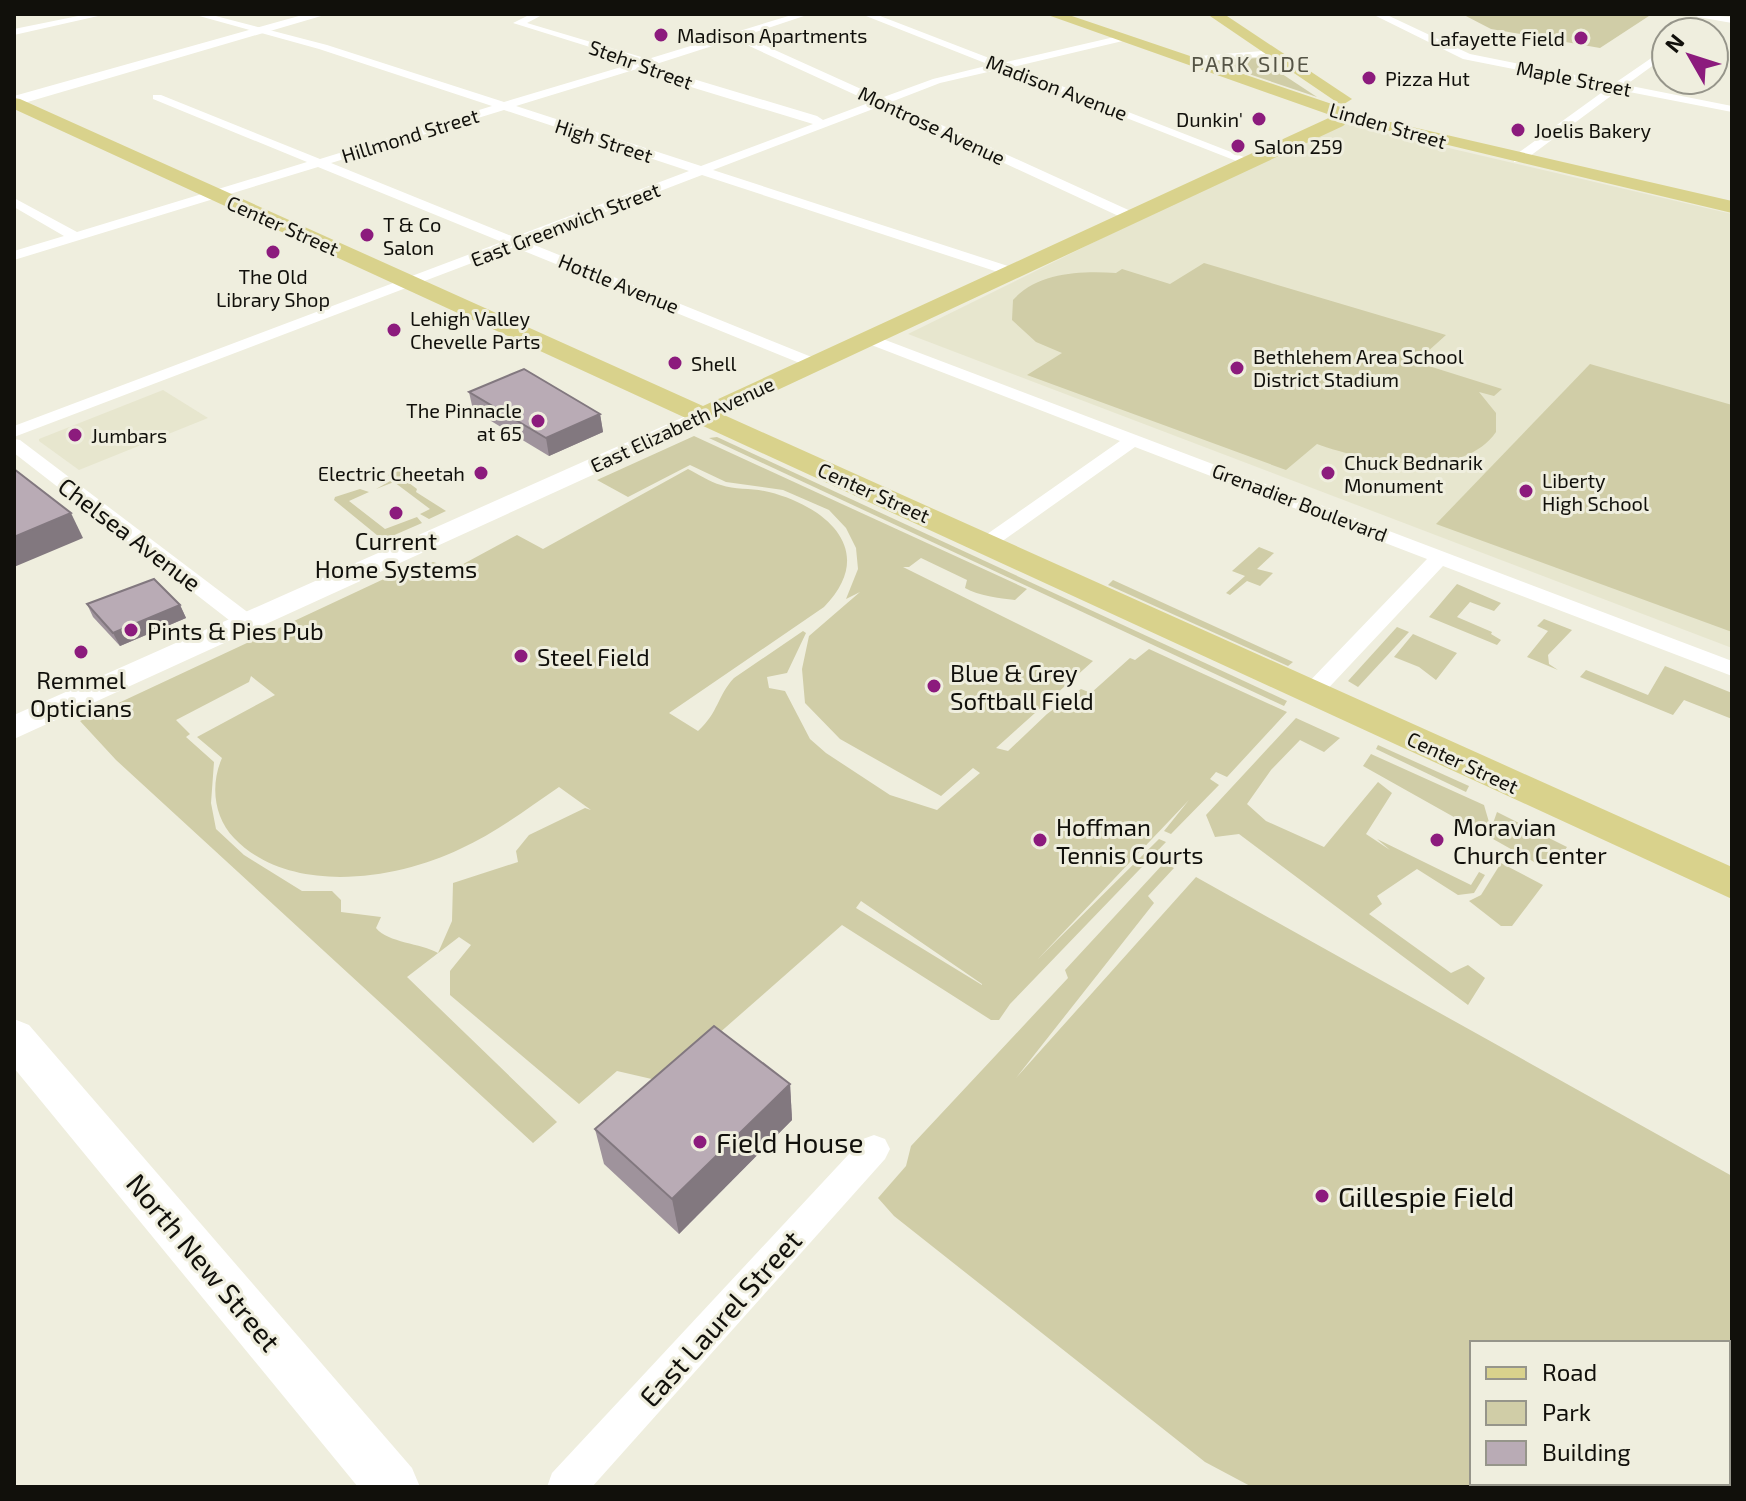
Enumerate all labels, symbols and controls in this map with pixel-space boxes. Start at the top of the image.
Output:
north arrow [1650,16,1730,96]
place label: Madison Apartments [677,23,867,47]
marker: Madison Apartments [652,26,670,44]
place label: Lafayette Field [1430,26,1565,50]
text: N [1659,28,1689,57]
marker: Lafayette Field [1572,29,1590,47]
street label: Stehr Street [586,34,697,94]
street label: Madison Avenue [983,49,1131,125]
district label: PARK SIDE [1191,50,1311,76]
street label: Maple Street [1514,55,1634,101]
place label: Pizza Hut [1385,66,1470,90]
marker: Pizza Hut [1360,69,1378,87]
street label: Montrose Avenue [855,80,1009,170]
street label: Linden Street [1327,97,1450,153]
street label: Hillmond Street [338,103,482,167]
place label: Dunkin' [1176,107,1243,131]
marker: Dunkin' [1250,110,1268,128]
street label: High Street [552,113,656,167]
place label: Joelis Bakery [1534,118,1651,142]
marker: Joelis Bakery [1509,121,1527,139]
place label: Salon 259 [1254,134,1343,158]
marker: Salon 259 [1229,137,1247,155]
street label: East Greenwich Street [467,177,663,271]
street label: Center Street [223,190,343,260]
place label: T & Co Salon [383,212,441,259]
marker: T & Co Salon [358,226,376,244]
marker: The Old Library Shop [264,243,282,261]
street label: Hottle Avenue [555,248,683,318]
place label: The Old Library Shop [216,264,330,311]
place label: Lehigh Valley Chevelle Parts [410,306,541,353]
marker: Lehigh Valley Chevelle Parts [385,321,403,339]
place label: Bethlehem Area School District Stadium [1253,344,1464,391]
place label: Shell [691,351,737,375]
marker: Shell [666,354,684,372]
marker: Bethlehem Area School District Stadium [1228,359,1246,377]
street label: East Elizabeth Avenue [586,371,778,477]
place label: The Pinnacle at 65 [406,398,522,445]
marker: The Pinnacle at 65 [529,412,547,430]
place label: Jumbars [91,423,167,447]
marker: Jumbars [66,426,84,444]
place label: Chuck Bednarik Monument [1344,450,1483,497]
street label: Center Street [814,457,934,527]
street label: Grenadier Boulevard [1209,458,1391,546]
place label: Electric Cheetah [318,461,465,485]
marker: Electric Cheetah [472,464,490,482]
marker: Chuck Bednarik Monument [1319,464,1337,482]
place label: Liberty High School [1542,468,1649,515]
street label: Chelsea Avenue [53,471,207,597]
marker: Liberty High School [1517,482,1535,500]
marker: Current Home Systems [387,504,405,522]
place label: Current Home Systems [315,526,477,583]
place label: Pints & Pies Pub [147,616,324,645]
marker: Pints & Pies Pub [122,621,140,639]
place label: Steel Field [537,642,650,671]
marker: Remmel Opticians [72,643,90,661]
marker: Steel Field [512,647,530,665]
place label: Blue & Grey Softball Field [950,658,1094,715]
place label: Remmel Opticians [30,665,132,722]
marker: Blue & Grey Softball Field [925,677,943,695]
street label: Center Street [1404,726,1523,798]
place label: Hoffman Tennis Courts [1056,812,1203,869]
place label: Moravian Church Center [1453,812,1607,869]
marker: Hoffman Tennis Courts [1031,831,1049,849]
marker: Moravian Church Center [1428,831,1446,849]
place label: Field House [716,1125,864,1159]
marker: Field House [691,1133,709,1151]
street label: North New Street [120,1166,288,1358]
place label: Gillespie Field [1338,1179,1514,1213]
marker: Gillespie Field [1313,1187,1331,1205]
street label: East Laurel Street [632,1223,808,1413]
legend [1470,1341,1730,1485]
text: Road [1542,1357,1597,1386]
text: Park [1542,1397,1591,1426]
text: Building [1542,1437,1631,1466]

